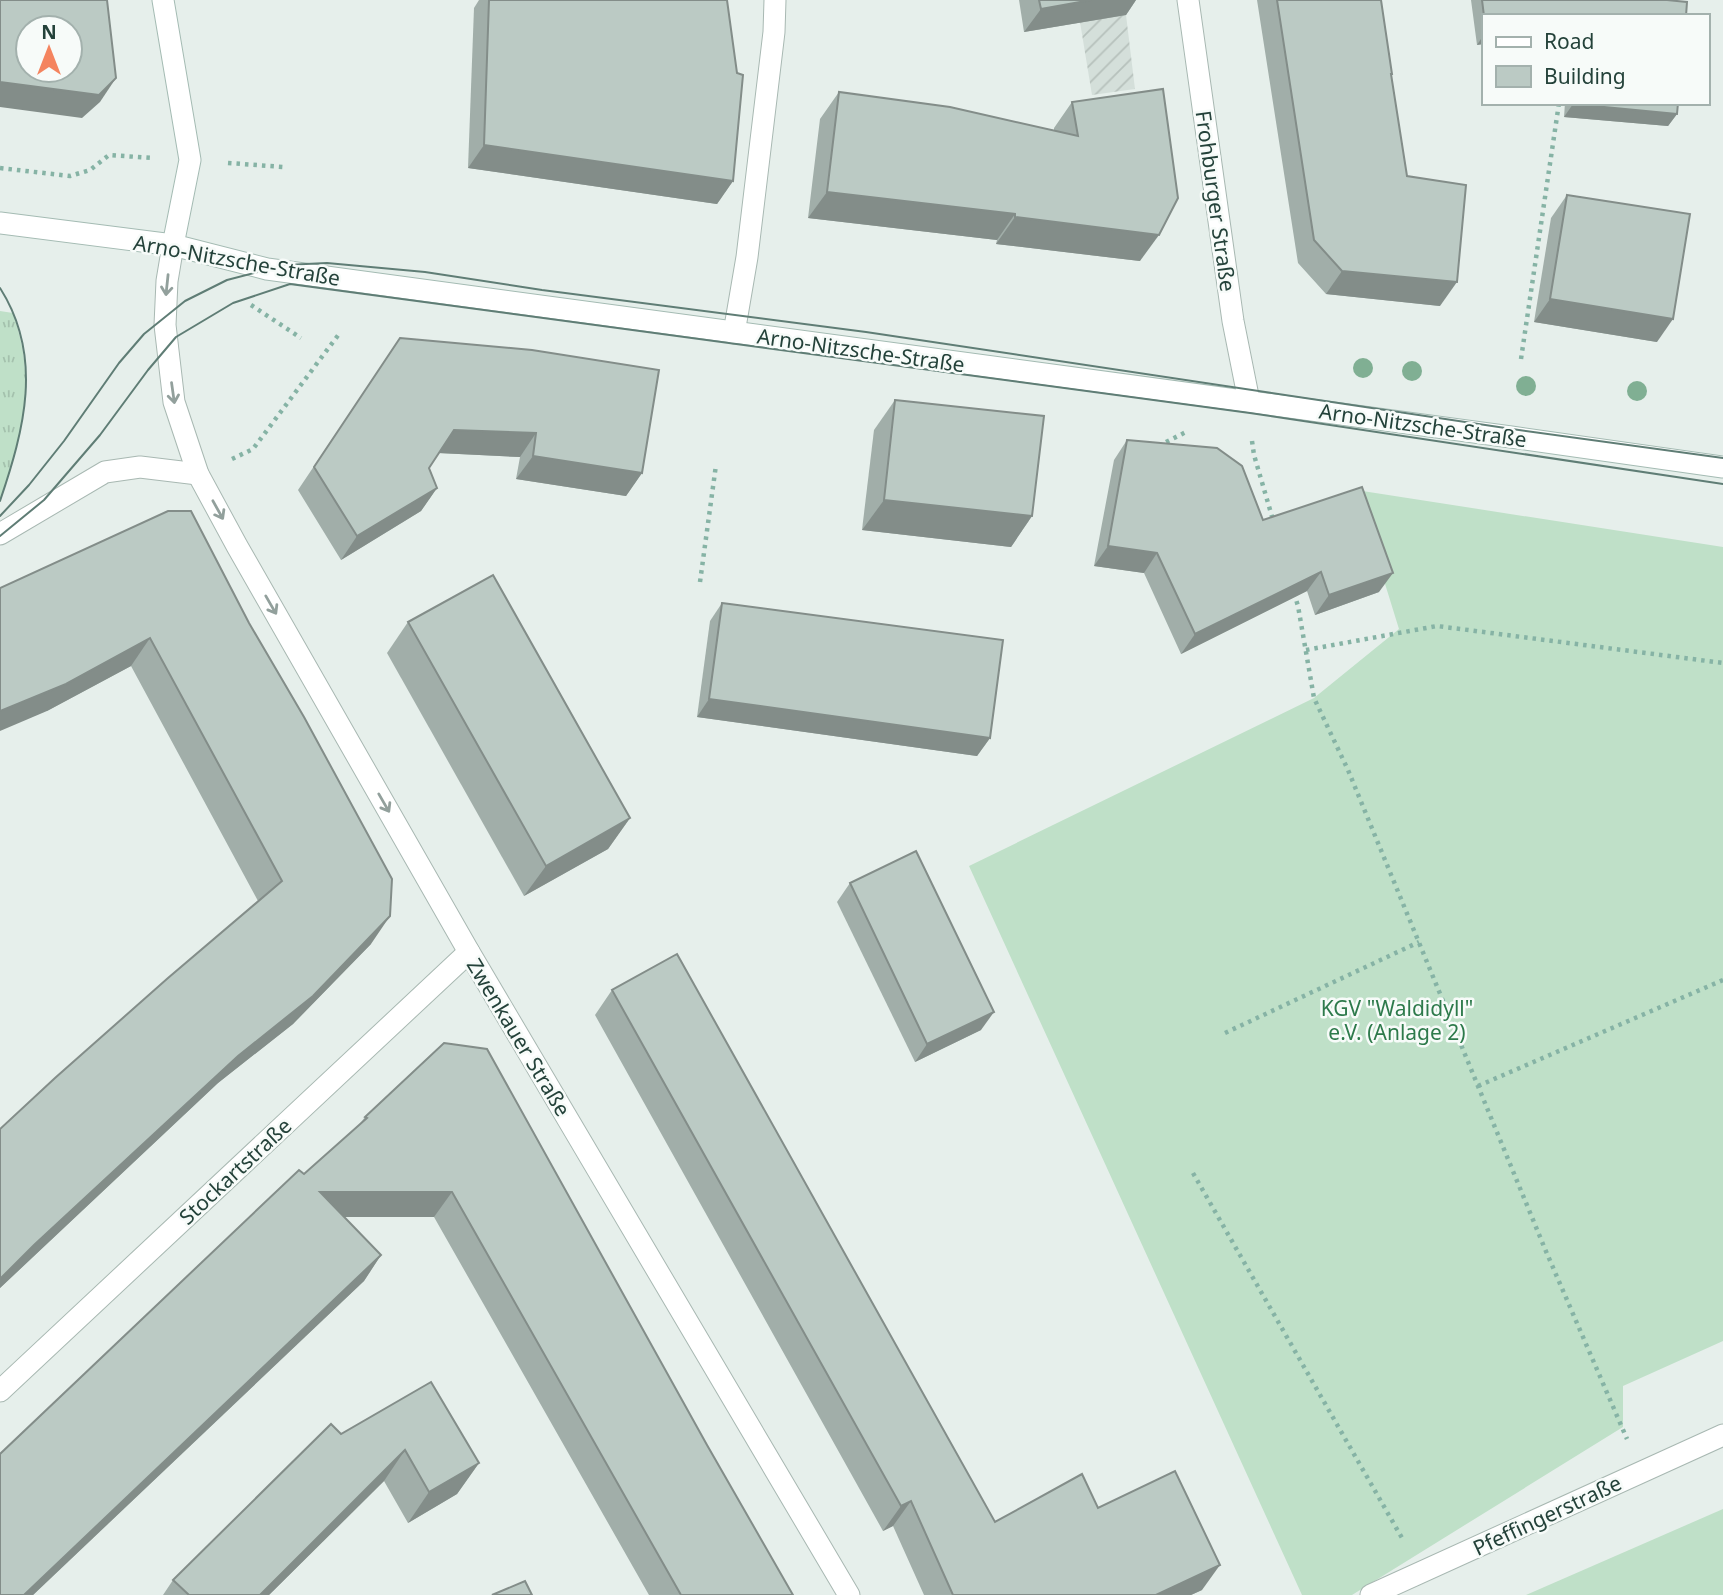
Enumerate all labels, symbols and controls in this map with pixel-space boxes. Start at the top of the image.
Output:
north arrow [14,14,84,84]
legend [1482,14,1709,105]
text: N [41,19,57,45]
text: Road [1544,27,1594,55]
text: Building [1544,62,1626,90]
street label: Frohburger Straße [1189,109,1243,293]
street label: Arno-Nitzsche-Straße [131,228,343,292]
one-way arrow [160,273,173,296]
street label: Arno-Nitzsche-Straße [755,322,967,378]
one-way arrow [167,381,180,404]
street label: Arno-Nitzsche-Straße [1317,397,1529,453]
one-way arrow [211,499,225,519]
one-way arrow [264,595,278,615]
one-way arrow [377,792,391,812]
street label: Zwenkauer Straße [461,953,577,1121]
park label: KGV "Waldidyll" e.V. (Anlage 2) [1321,994,1473,1046]
street label: Stockartstraße [173,1112,297,1230]
street label: Pfeffingerstraße [1468,1468,1626,1562]

